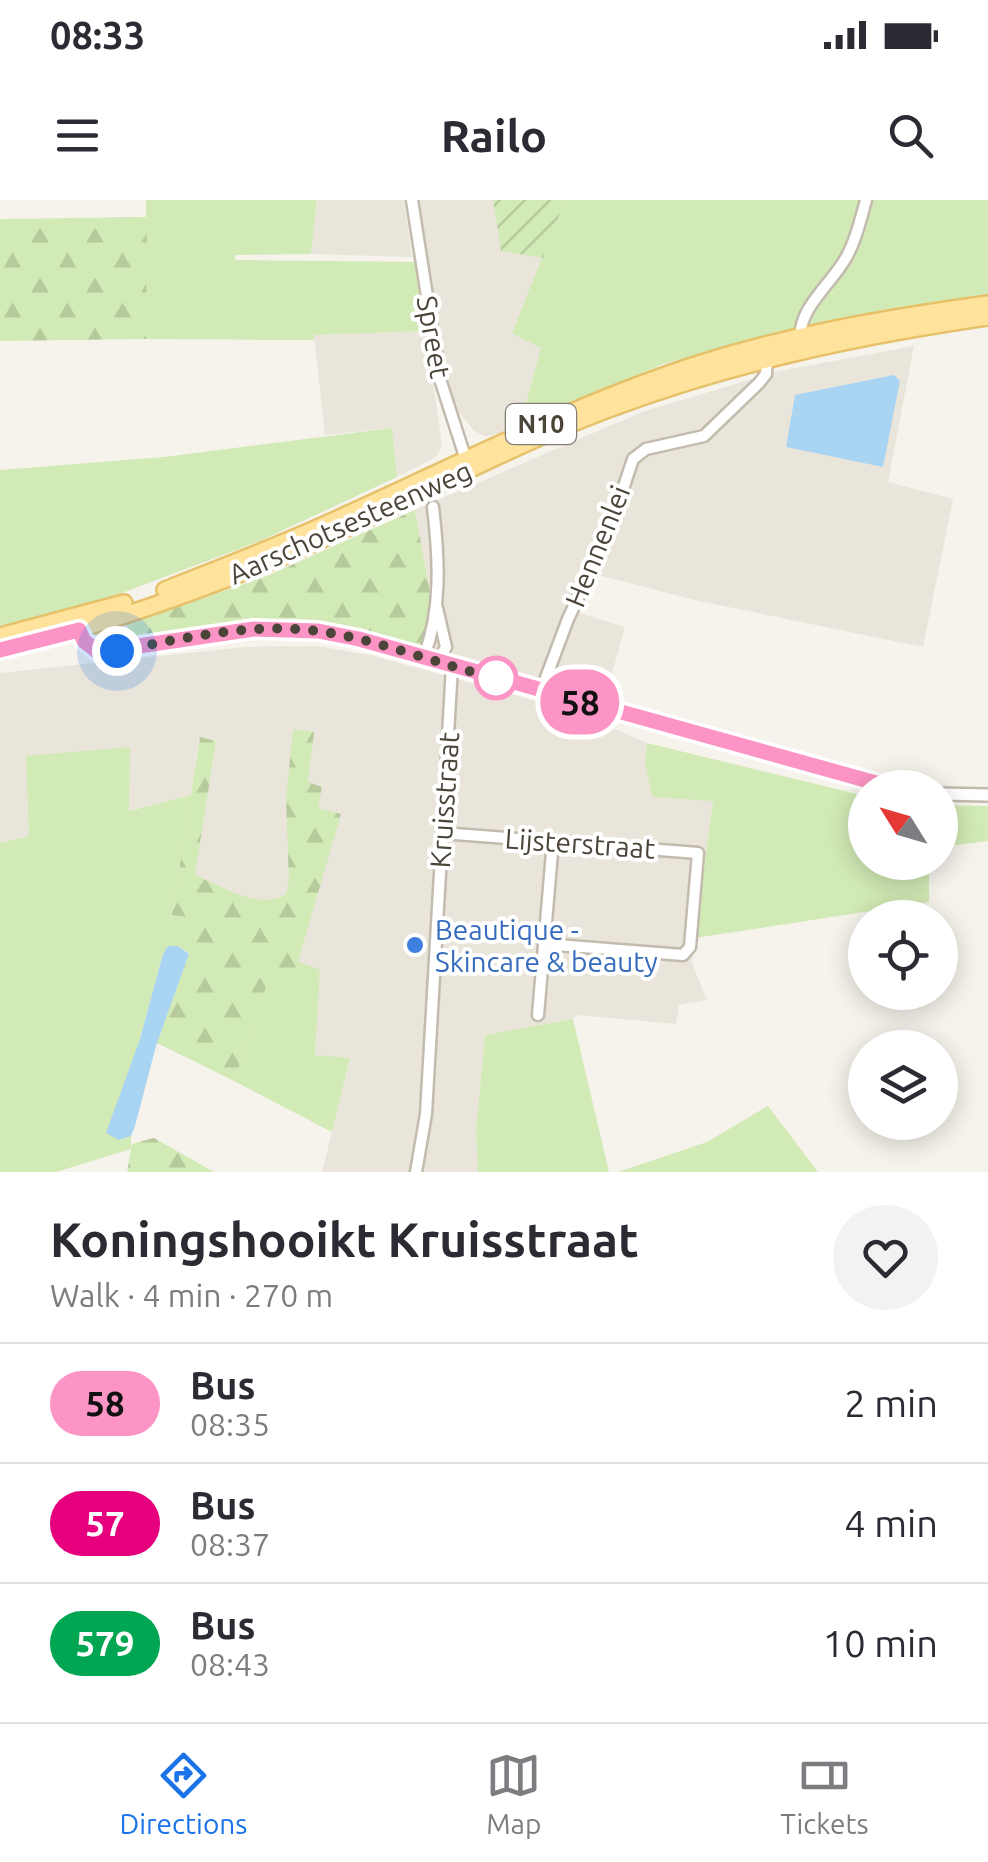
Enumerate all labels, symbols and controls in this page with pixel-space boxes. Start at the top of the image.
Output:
text: 08:33 [50,14,145,56]
icon: menu [50,108,105,163]
icon: search [883,108,938,163]
text: Railo [441,110,547,161]
street label: Spreet [411,293,457,381]
road number: N10 [506,404,576,444]
street label: Aarschotsesteenweg [224,454,476,590]
street label: Hennenlei [559,481,635,611]
your location [92,626,142,676]
unlabelled marker [475,657,517,699]
line badge: 58 [535,670,625,734]
text: 58 [560,682,600,722]
street label: Kruisstraat [424,731,464,869]
north arrow [848,770,958,880]
map controls [848,770,958,1140]
street label: Lijsterstraat [504,822,656,864]
button: locate [848,900,958,1010]
place label: Beautique - Skincare & beauty [435,914,658,977]
marker: Beautique - Skincare & beauty [404,934,426,956]
button: layers [848,1030,958,1140]
button: heart [833,1205,938,1310]
text: Koningshooikt Kruisstraat [50,1212,639,1266]
text: Walk · 4 min · 270 m [50,1277,333,1313]
text: Bus [190,1364,255,1406]
text: 2 min [844,1382,938,1424]
text: 58 [85,1383,125,1423]
text: 08:35 [190,1406,270,1442]
text: Bus [190,1484,255,1526]
text: 4 min [844,1502,938,1544]
text: 57 [85,1503,125,1543]
text: 08:37 [190,1526,270,1562]
text: Bus [190,1604,255,1646]
text: 10 min [823,1622,938,1664]
text: 579 [75,1623,135,1663]
text: 08:43 [190,1646,270,1682]
tab: Directions [119,1748,247,1839]
tab: Map [486,1748,541,1839]
tab: Tickets [780,1748,869,1839]

